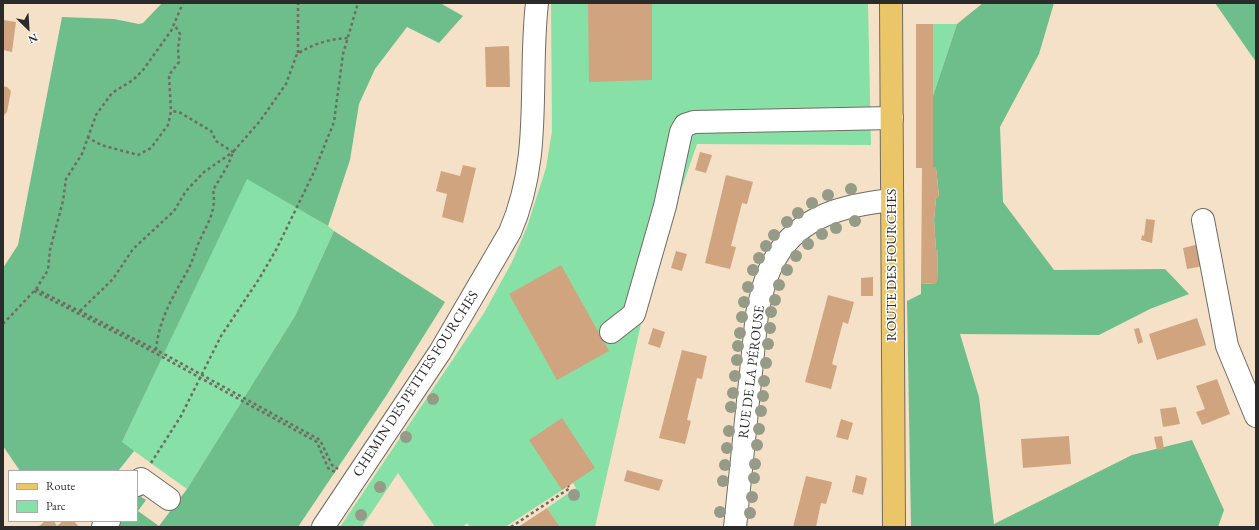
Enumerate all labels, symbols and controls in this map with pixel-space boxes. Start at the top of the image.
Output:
north arrow [8,8,48,48]
text: N [26,31,40,47]
street label: ROUTE DES FOURCHES [884,189,900,341]
street label: CHEMIN DES PETITES FOURCHES [349,288,483,480]
street label: RUE DE LA PÉROUSE [736,304,768,440]
legend [8,470,138,522]
text: Route [46,478,75,494]
text: Parc [46,498,66,514]

